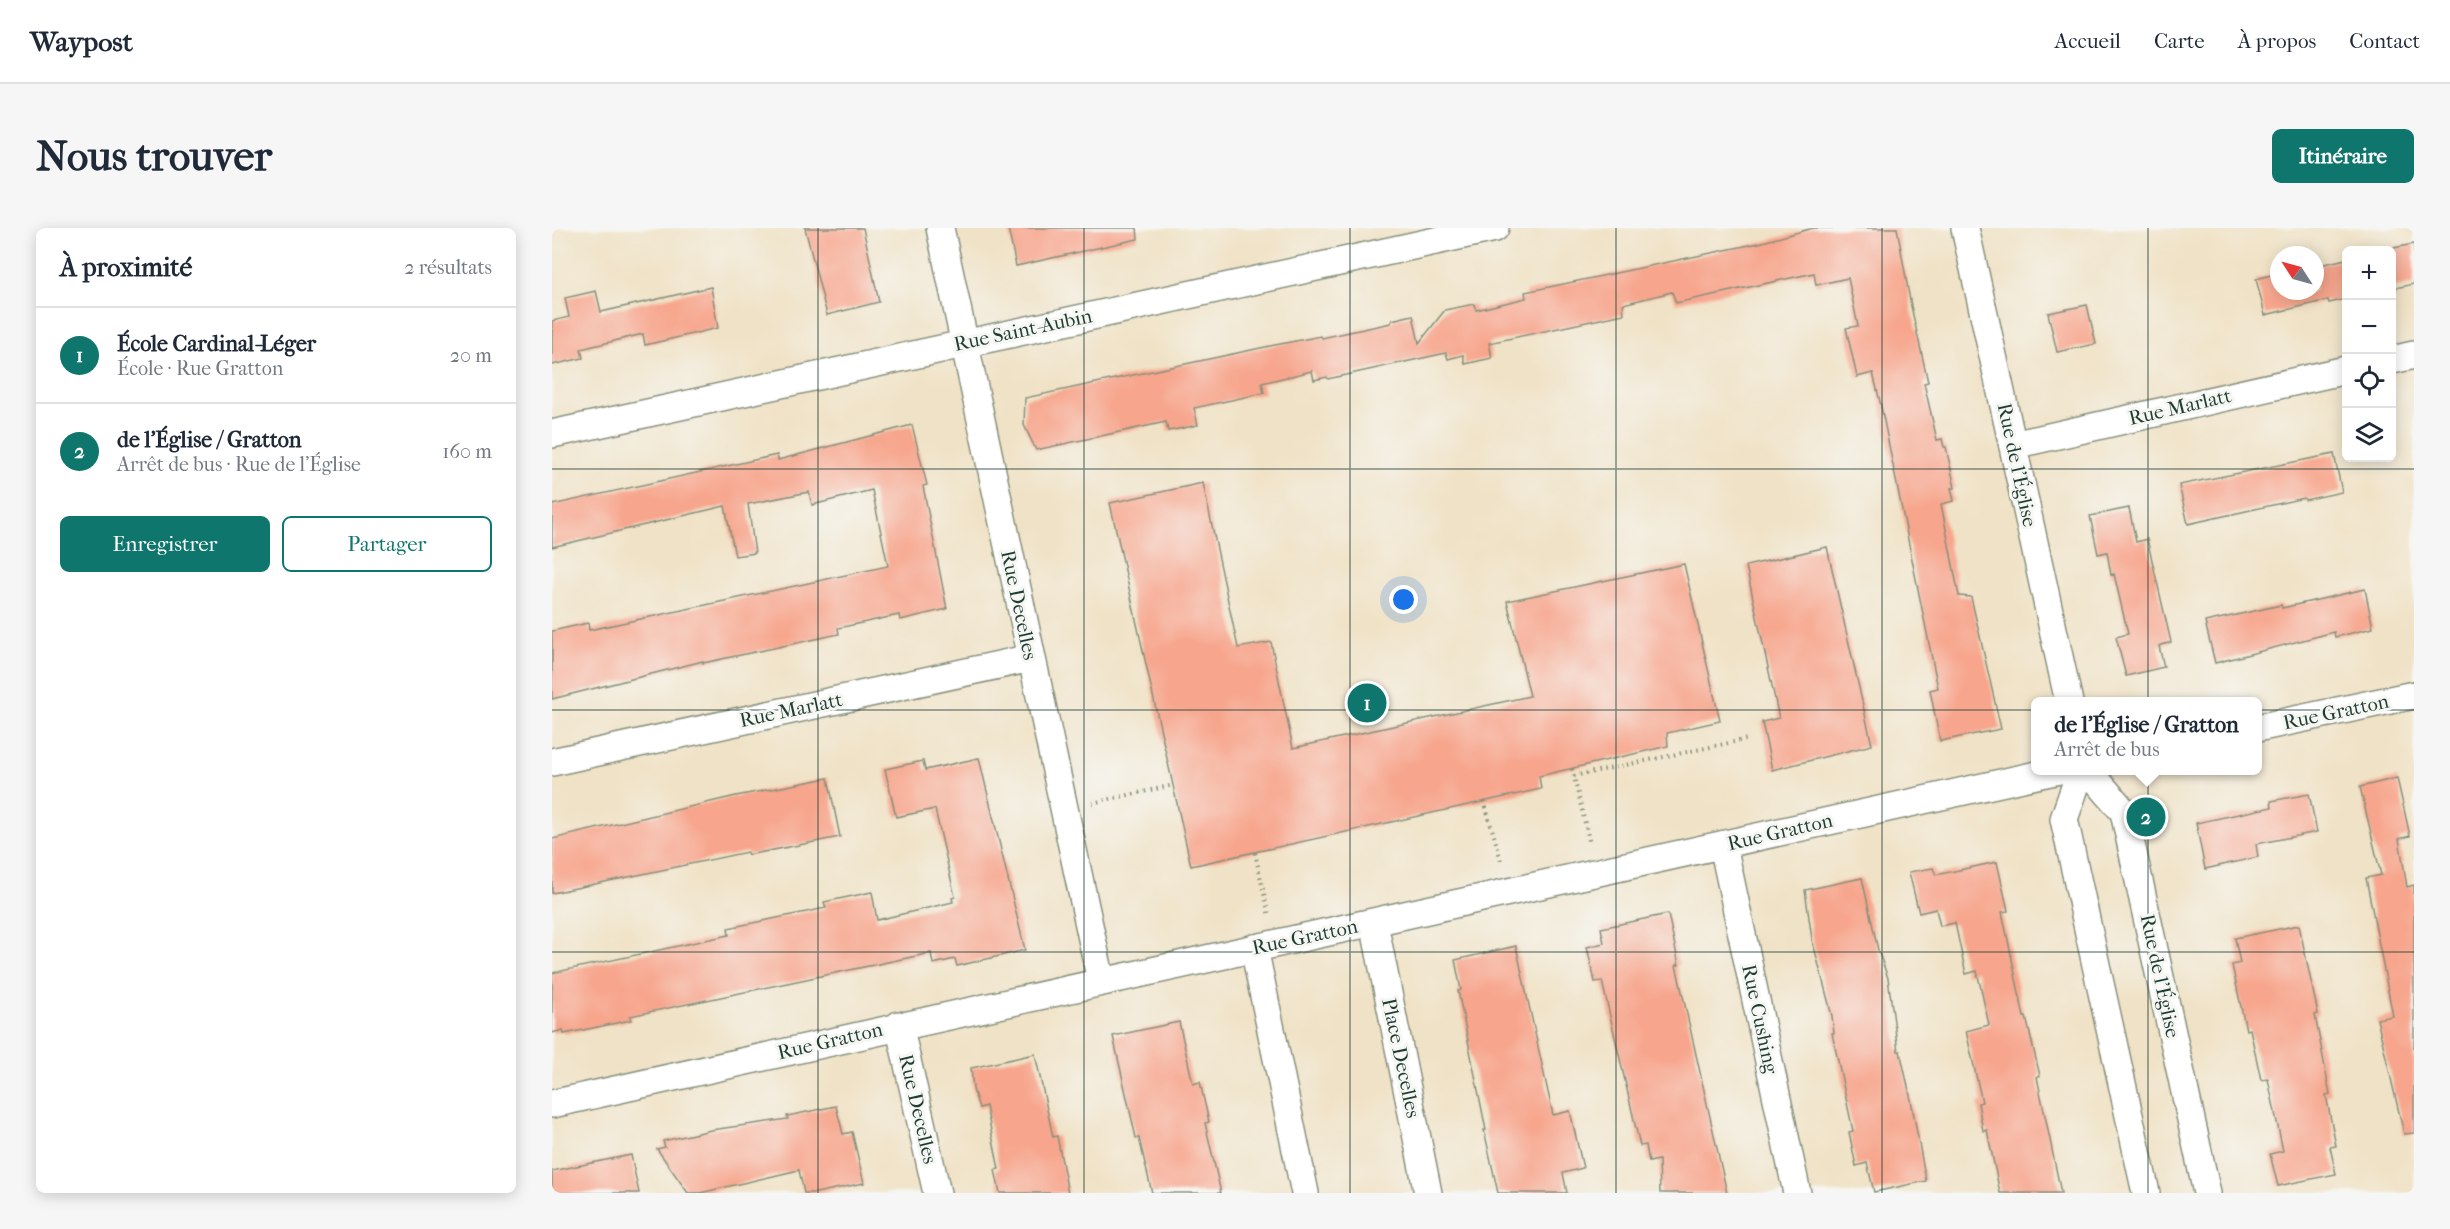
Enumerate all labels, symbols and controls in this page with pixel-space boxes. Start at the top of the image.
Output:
text: Waypost [30,25,133,58]
text: Accueil [2055,29,2121,53]
text: Carte [2154,29,2205,53]
text: À propos [2238,29,2316,53]
text: Contact [2349,29,2420,53]
button: Itinéraire [2272,129,2414,183]
text: Nous trouver [36,132,272,181]
north arrow [2270,246,2324,300]
map controls [2342,246,2396,462]
button: + [2342,246,2396,300]
text: À proximité [60,252,192,283]
text: 2 résultats [404,256,492,279]
button: − [2342,300,2396,354]
street label: Rue Saint-Aubin [952,304,1095,356]
text: École Cardinal-Léger [117,331,316,357]
text: 1 [76,344,83,367]
text: 20 m [450,344,492,367]
button: locate [2342,354,2396,408]
text: École · Rue Gratton [117,357,283,380]
street label: Rue Marlatt [2126,384,2234,430]
street label: Rue de l'Église [1993,401,2042,529]
button: layers [2342,408,2396,462]
text: de l'Église / Gratton [117,427,302,453]
text: 2 [74,440,85,463]
text: 160 m [442,440,492,463]
text: Arrêt de bus · Rue de l'Église [117,453,361,476]
button: Enregistrer [60,516,270,572]
button: Partager [282,516,492,572]
street label: Rue Decelles [996,548,1042,662]
your location [1389,585,1418,614]
pin: 1 [1348,680,1386,726]
street label: Rue Marlatt [737,688,845,732]
street label: Rue Gratton [2281,690,2391,734]
popup [2031,697,2262,775]
text: de l'Église / Gratton [2054,712,2239,738]
text: Arrêt de bus [2054,738,2160,761]
pin: 2 [2126,794,2166,840]
street label: Rue Gratton [1725,809,1835,855]
street label: Rue de l'Église [2136,912,2185,1040]
street label: Rue Gratton [1250,915,1360,959]
street label: Rue Cushing [1737,962,1783,1076]
street label: Place Decelles [1377,996,1425,1120]
street label: Rue Gratton [775,1018,885,1064]
street label: Rue Decelles [894,1052,942,1166]

